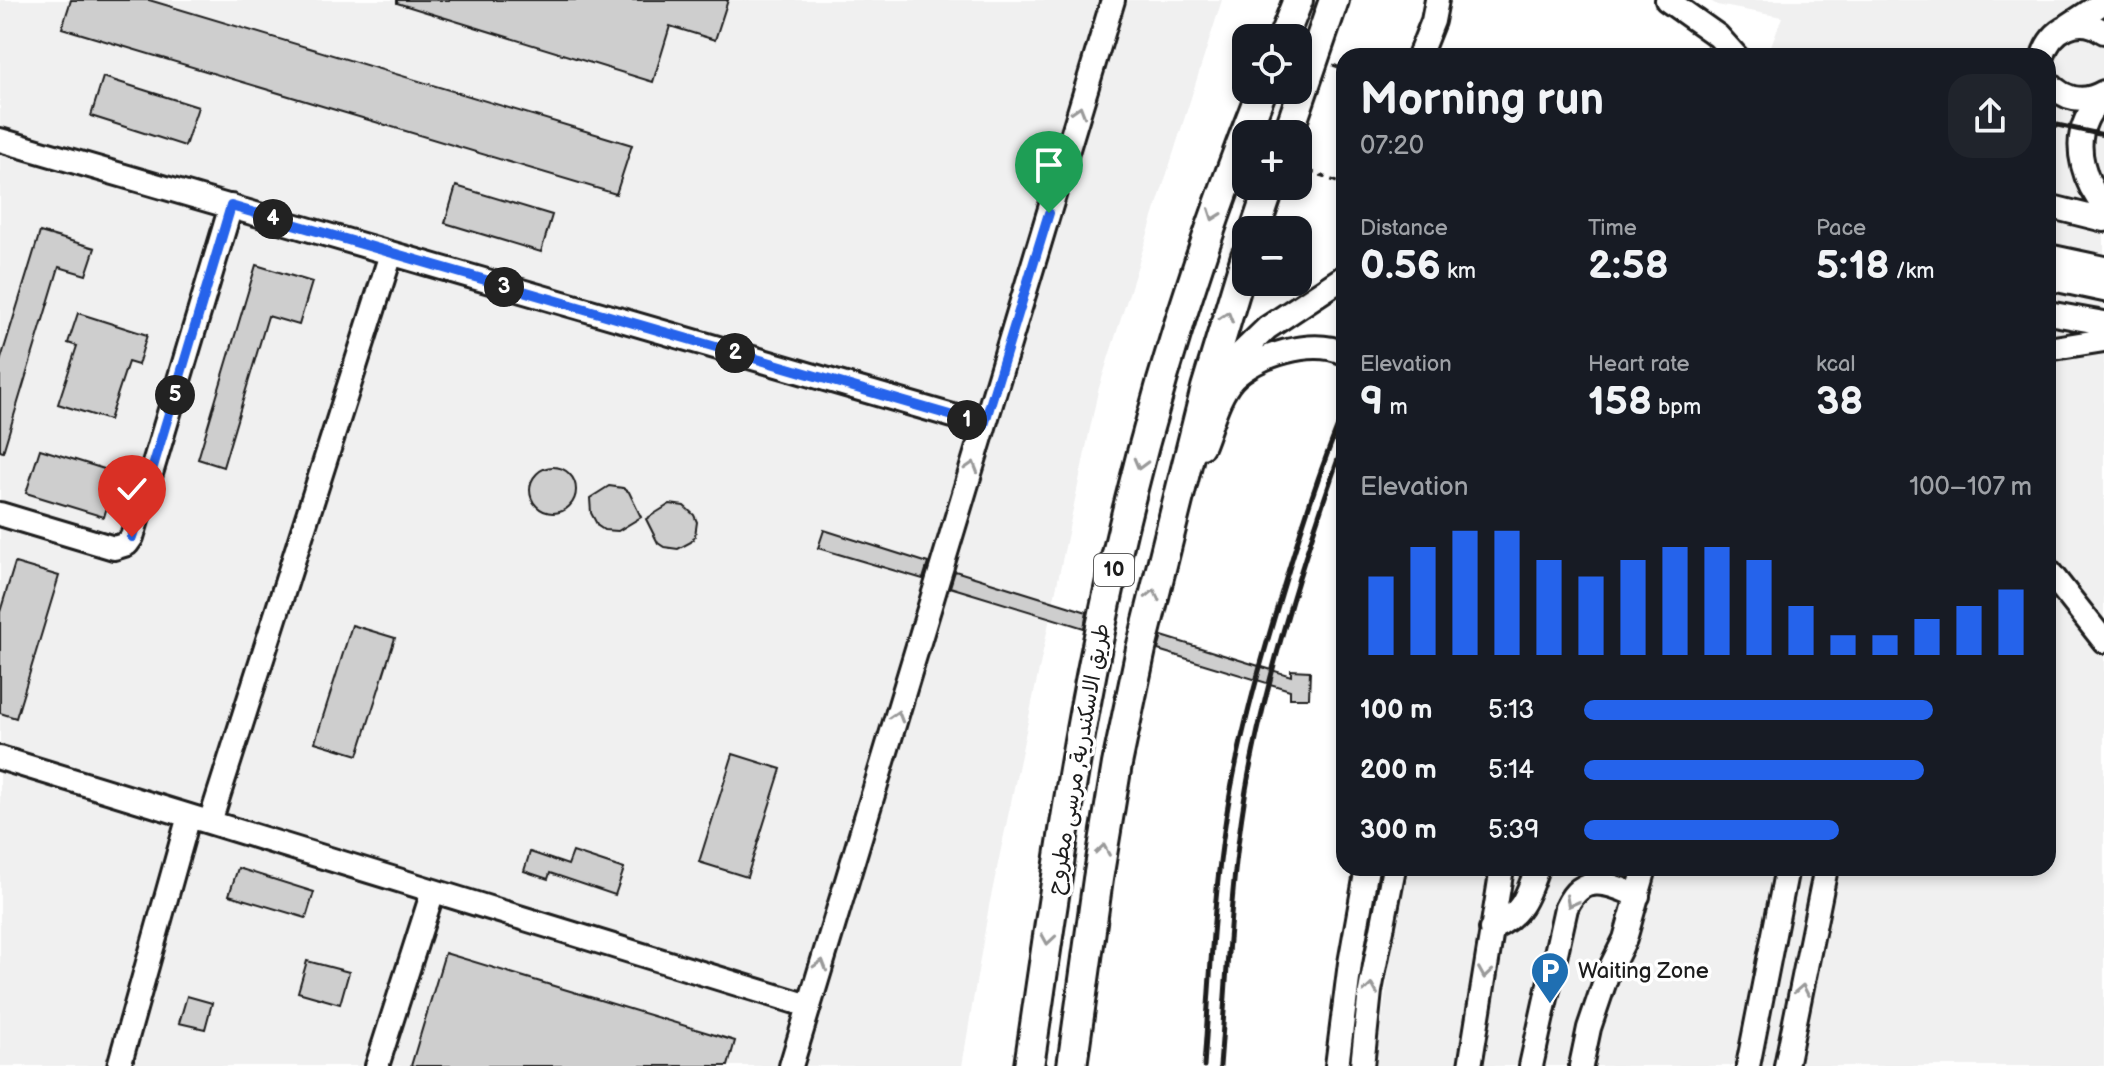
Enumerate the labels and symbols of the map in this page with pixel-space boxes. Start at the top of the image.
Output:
one-way arrow [1070,104,1086,118]
pin [1015,131,1083,213]
pin: 4 [253,199,293,239]
one-way arrow [1207,207,1224,221]
pin: 3 [484,267,524,307]
one-way arrow [1218,310,1234,324]
pin: 2 [715,333,755,373]
pin: 5 [155,375,195,415]
pin: 1 [947,400,987,440]
pin [98,455,166,537]
one-way arrow [1133,457,1150,471]
one-way arrow [963,460,979,474]
road number: 10 [1094,554,1134,586]
one-way arrow [1144,589,1161,603]
street label: طريق الاسكندرية, مرسى مطروح [1042,621,1116,897]
one-way arrow [888,709,904,723]
one-way arrow [1094,843,1111,857]
one-way arrow [1565,894,1581,908]
one-way arrow [1040,932,1057,946]
parking icon: Waiting Zone [1529,950,1571,1005]
one-way arrow [812,958,828,972]
place label: Waiting Zone [1578,958,1709,985]
one-way arrow [1477,966,1494,979]
one-way arrow [1362,982,1379,995]
one-way arrow [1792,983,1809,996]

